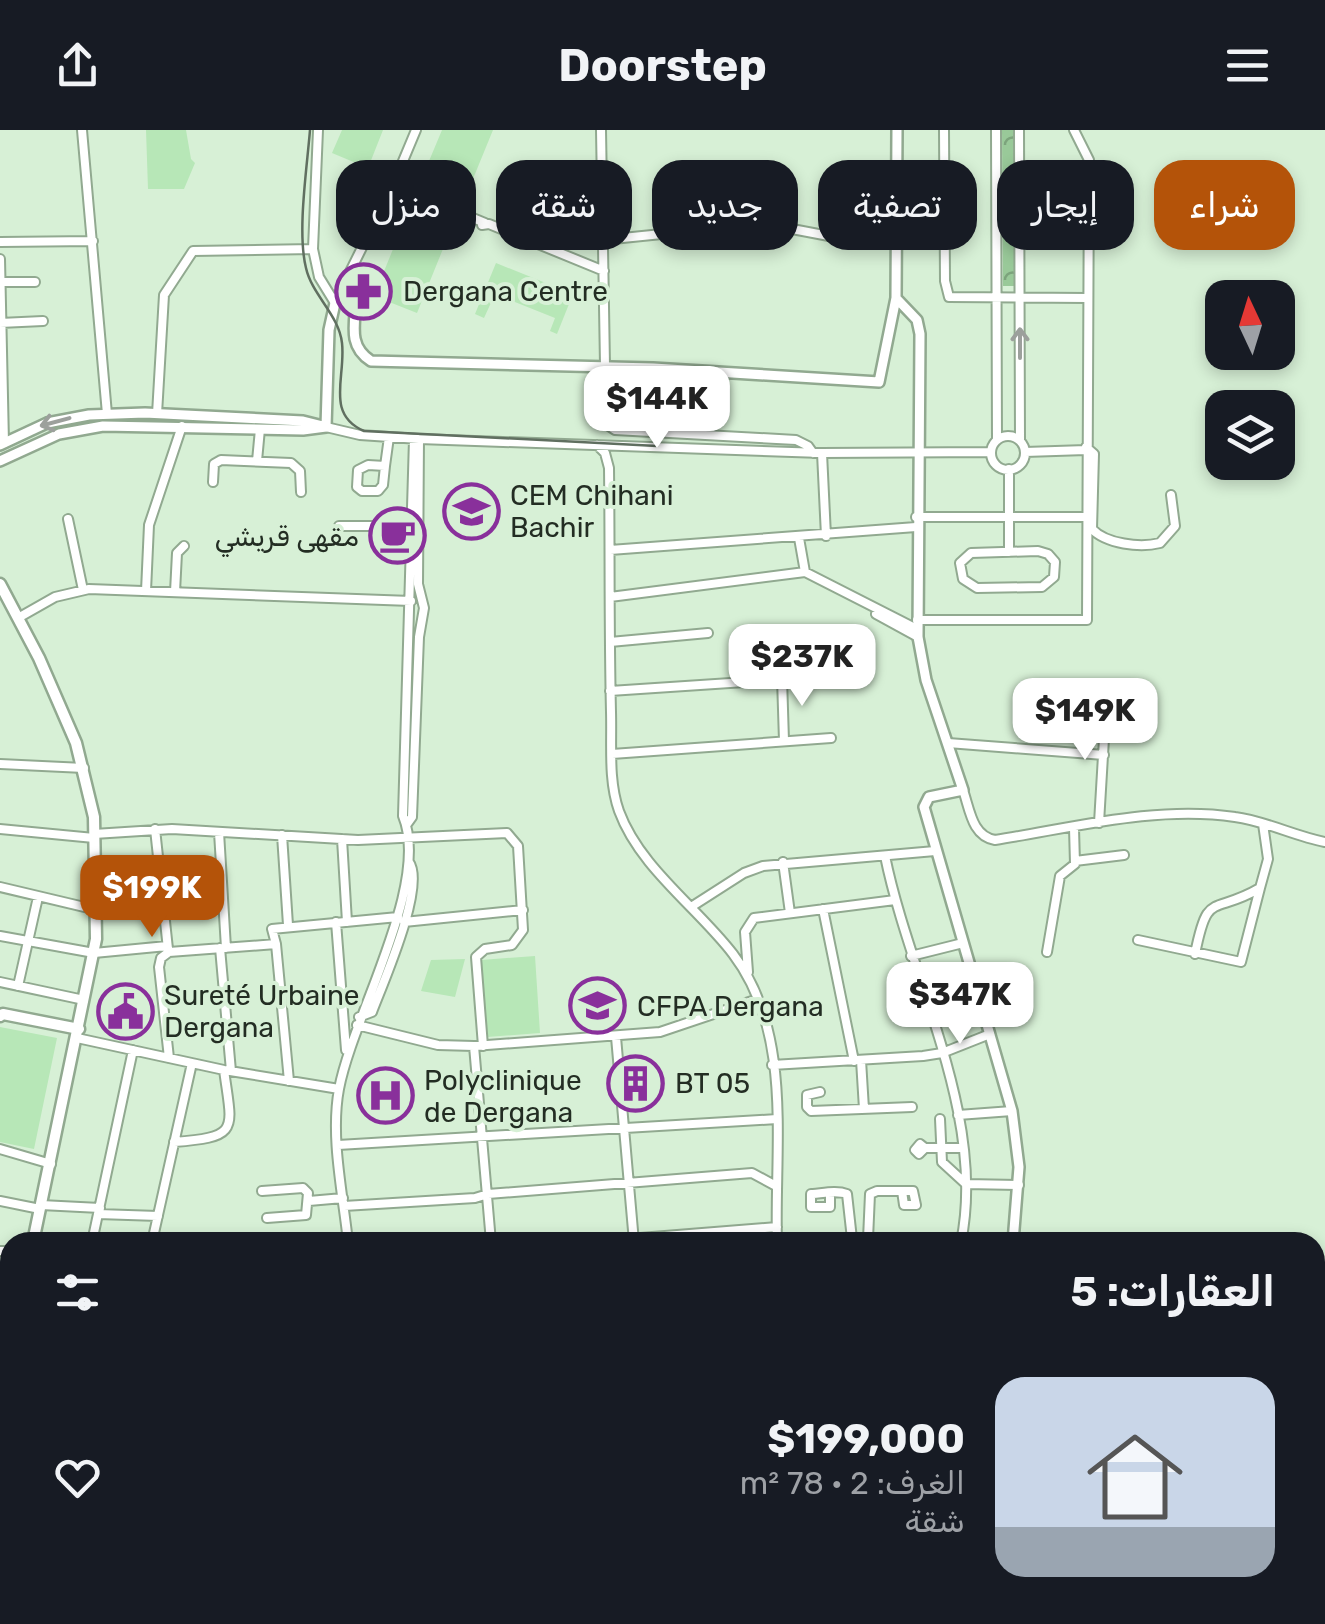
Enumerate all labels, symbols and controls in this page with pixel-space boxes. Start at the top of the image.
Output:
icon: share [50,38,105,93]
icon: menu [1220,38,1275,93]
text: Doorstep [558,39,767,92]
chip: منزل [336,160,476,250]
chip: شقة [496,160,632,250]
chip: جديد [652,160,798,250]
chip: تصفية [818,160,977,250]
chip: إيجار [997,160,1134,250]
chip: شراء [1154,160,1295,250]
pharmacy icon: Dergana Centre [334,261,394,321]
place label: Dergana Centre [403,275,608,308]
north arrow [1205,280,1295,370]
map controls [1205,280,1295,480]
one-way arrow [1010,327,1030,360]
pin: $144K [587,366,727,451]
text: $144K [606,379,708,417]
button: layers [1205,390,1295,480]
one-way arrow [40,413,71,432]
place label: CEM Chihani Bachir [510,479,673,544]
school or university icon: CEM Chihani Bachir [441,481,501,541]
cafe icon: مقهى قريشي [368,506,428,566]
place label: مقهى قريشي [214,520,359,558]
pin: $237K [732,624,872,709]
text: $237K [751,637,853,675]
pin: $149K [1015,678,1155,763]
text: $149K [1035,691,1135,729]
pin: $199K [82,855,222,940]
text: $199K [102,868,202,906]
pin: $347K [890,962,1030,1047]
text: $347K [908,975,1012,1013]
school or university icon: CFPA Dergana [568,976,628,1036]
place label: Sureté Urbaine Dergana [164,979,360,1044]
public building icon: Sureté Urbaine Dergana [95,981,155,1041]
place label: CFPA Dergana [637,990,824,1023]
building icon: BT 05 [606,1053,666,1113]
place label: Polyclinique de Dergana [424,1064,582,1129]
hospital icon: Polyclinique de Dergana [355,1066,415,1126]
place label: BT 05 [675,1067,750,1100]
icon: filters [50,1265,105,1320]
text: العقارات: 5 [1071,1267,1275,1317]
text: $199,000 [767,1414,965,1464]
icon: home [1075,1417,1195,1537]
icon: heart [50,1450,105,1505]
text: الغرف: 2 · 78 m² [740,1464,965,1502]
text: شقة [904,1502,965,1540]

